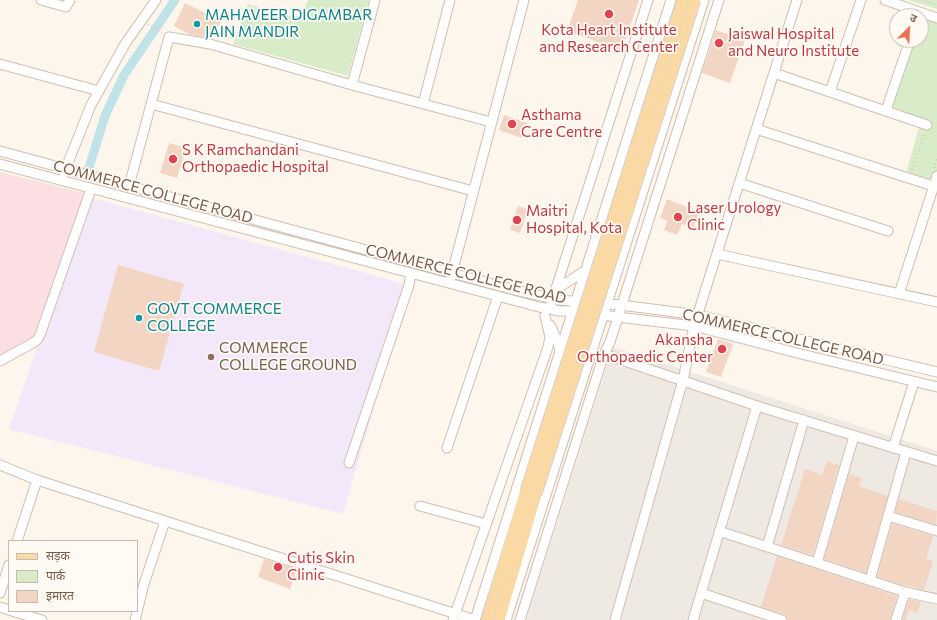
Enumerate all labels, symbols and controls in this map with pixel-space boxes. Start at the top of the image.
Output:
place label: MAHAVEER DIGAMBAR JAIN MANDIR [205,6,372,41]
marker: Kota Heart Institute and Research Center [603,8,615,20]
north arrow [889,8,929,48]
text: उ [908,10,919,25]
marker: MAHAVEER DIGAMBAR JAIN MANDIR [192,19,202,29]
place label: Kota Heart Institute and Research Center [539,21,679,56]
place label: Jaiswal Hospital and Neuro Institute [728,25,859,60]
marker: Jaiswal Hospital and Neuro Institute [713,37,725,49]
place label: Asthama Care Centre [521,106,602,141]
marker: Asthama Care Centre [506,118,518,130]
place label: S K Ramchandani Orthopaedic Hospital [182,141,329,176]
marker: S K Ramchandani Orthopaedic Hospital [167,153,179,165]
street label: COMMERCE COLLEGE ROAD [51,157,255,227]
place label: Laser Urology Clinic [687,199,781,234]
place label: Maitri Hospital, Kota [526,202,622,237]
marker: Laser Urology Clinic [672,211,684,223]
marker: Maitri Hospital, Kota [511,214,523,226]
street label: COMMERCE COLLEGE ROAD [364,240,568,308]
place label: GOVT COMMERCE COLLEGE [147,300,282,335]
street label: COMMERCE COLLEGE ROAD [681,305,885,369]
marker: GOVT COMMERCE COLLEGE [134,313,144,323]
place label: Akansha Orthopaedic Center [577,331,713,366]
place label: COMMERCE COLLEGE GROUND [219,339,357,374]
marker: Akansha Orthopaedic Center [716,343,728,355]
marker: COMMERCE COLLEGE GROUND [206,352,216,362]
legend [8,540,138,612]
text: सड़क [46,548,70,562]
place label: Cutis Skin Clinic [287,549,355,584]
marker: Cutis Skin Clinic [272,561,284,573]
text: पार्क [46,568,65,582]
text: इमारत [46,588,74,602]

